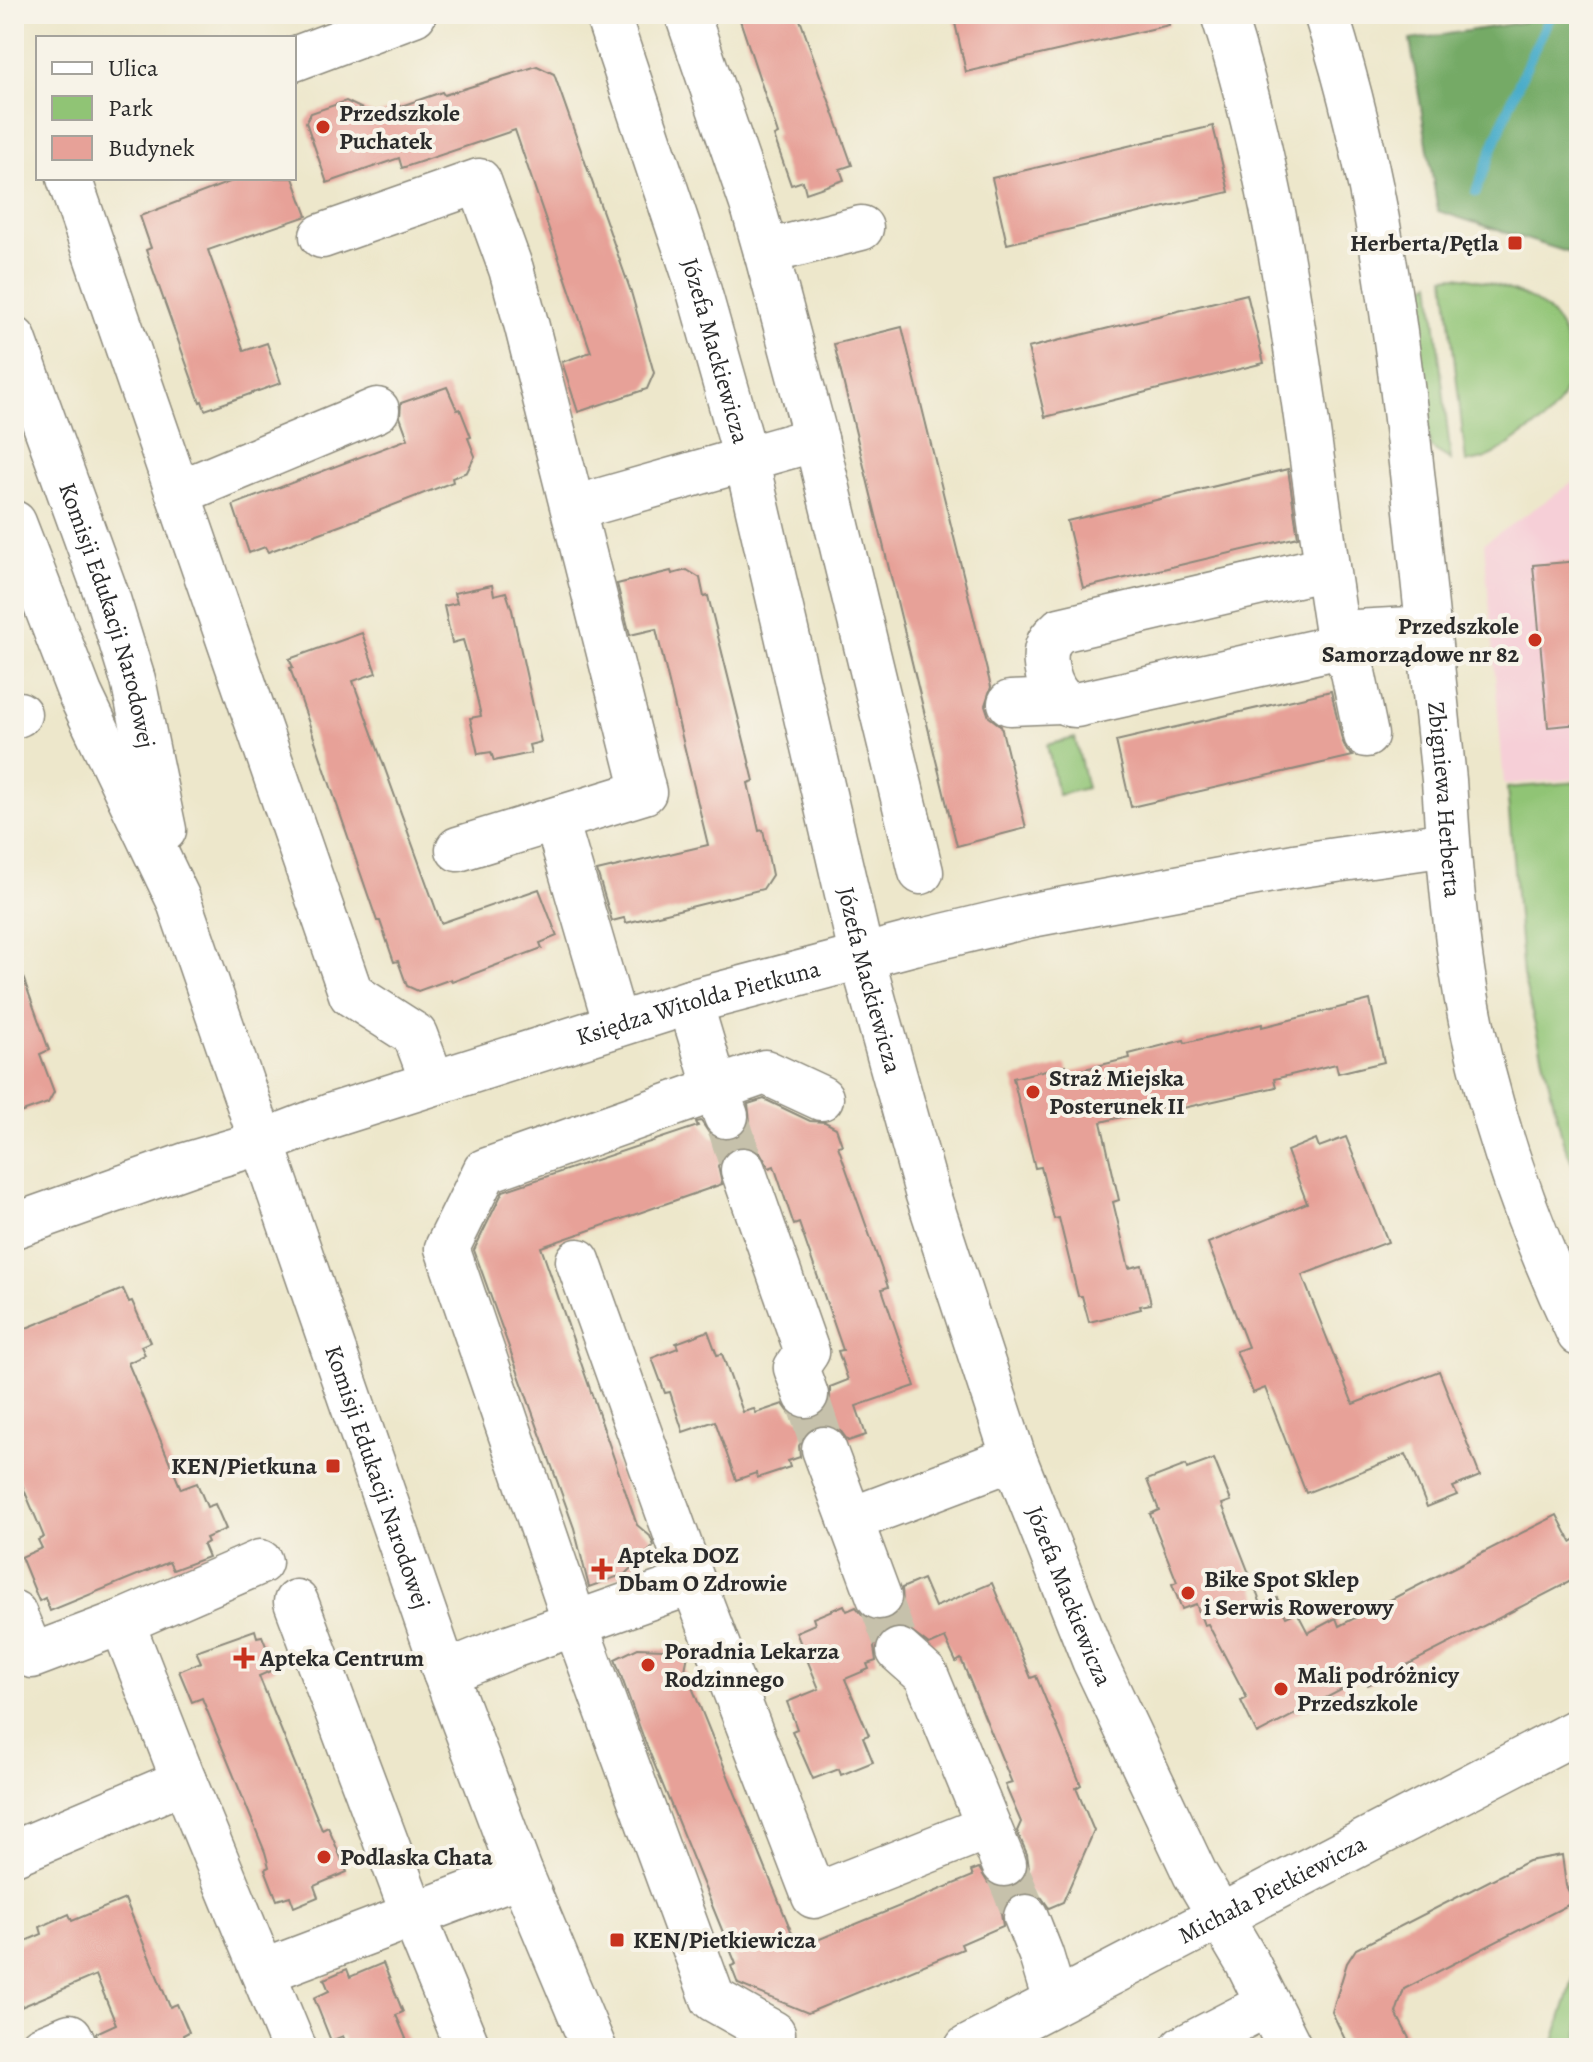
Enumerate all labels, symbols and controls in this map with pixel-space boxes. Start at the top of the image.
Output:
legend [36,36,296,180]
text: Ulica [108,52,159,84]
text: Park [108,92,153,124]
place label: Przedszkole Puchatek [339,97,460,157]
marker: Przedszkole Puchatek [314,118,332,136]
text: Budynek [108,132,195,164]
place label: Herberta/Pętla [1350,227,1499,259]
marker: Herberta/Pętla [1506,234,1524,252]
street label: Józefa Mackiewicza [674,254,757,448]
street label: Komisji Edukacji Narodowej [51,478,163,751]
place label: Przedszkole Samorządowe nr 82 [1322,610,1519,670]
marker: Przedszkole Samorządowe nr 82 [1526,631,1544,649]
street label: Zbigniewa Herberta [1420,700,1469,900]
street label: Józefa Mackiewicza [830,884,909,1078]
street label: Księdza Witolda Pietkuna [572,952,824,1053]
place label: Straż Miejska Posterunek II [1049,1062,1185,1122]
marker: Straż Miejska Posterunek II [1024,1083,1042,1101]
street label: Komisji Edukacji Narodowej [317,1341,438,1613]
place label: KEN/Pietkuna [171,1450,317,1482]
marker: KEN/Pietkuna [324,1457,342,1475]
street label: Józefa Mackiewicza [1019,1501,1120,1692]
place label: Apteka DOZ Dbam O Zdrowie [617,1539,787,1599]
marker: Apteka DOZ Dbam O Zdrowie [593,1560,611,1578]
place label: Bike Spot Sklep i Serwis Rowerowy [1204,1563,1394,1623]
marker: Bike Spot Sklep i Serwis Rowerowy [1179,1584,1197,1602]
place label: Poradnia Lekarza Rodzinnego [664,1635,840,1695]
place label: Apteka Centrum [259,1642,424,1674]
marker: Apteka Centrum [235,1649,253,1667]
marker: Poradnia Lekarza Rodzinnego [639,1656,657,1674]
place label: Mali podróżnicy Przedszkole [1297,1659,1460,1719]
marker: Mali podróżnicy Przedszkole [1272,1680,1290,1698]
street label: Michała Pietkiewicza [1173,1827,1372,1951]
place label: Podlaska Chata [340,1841,493,1873]
marker: Podlaska Chata [315,1848,333,1866]
place label: KEN/Pietkiewicza [633,1924,817,1956]
marker: KEN/Pietkiewicza [608,1931,626,1949]

